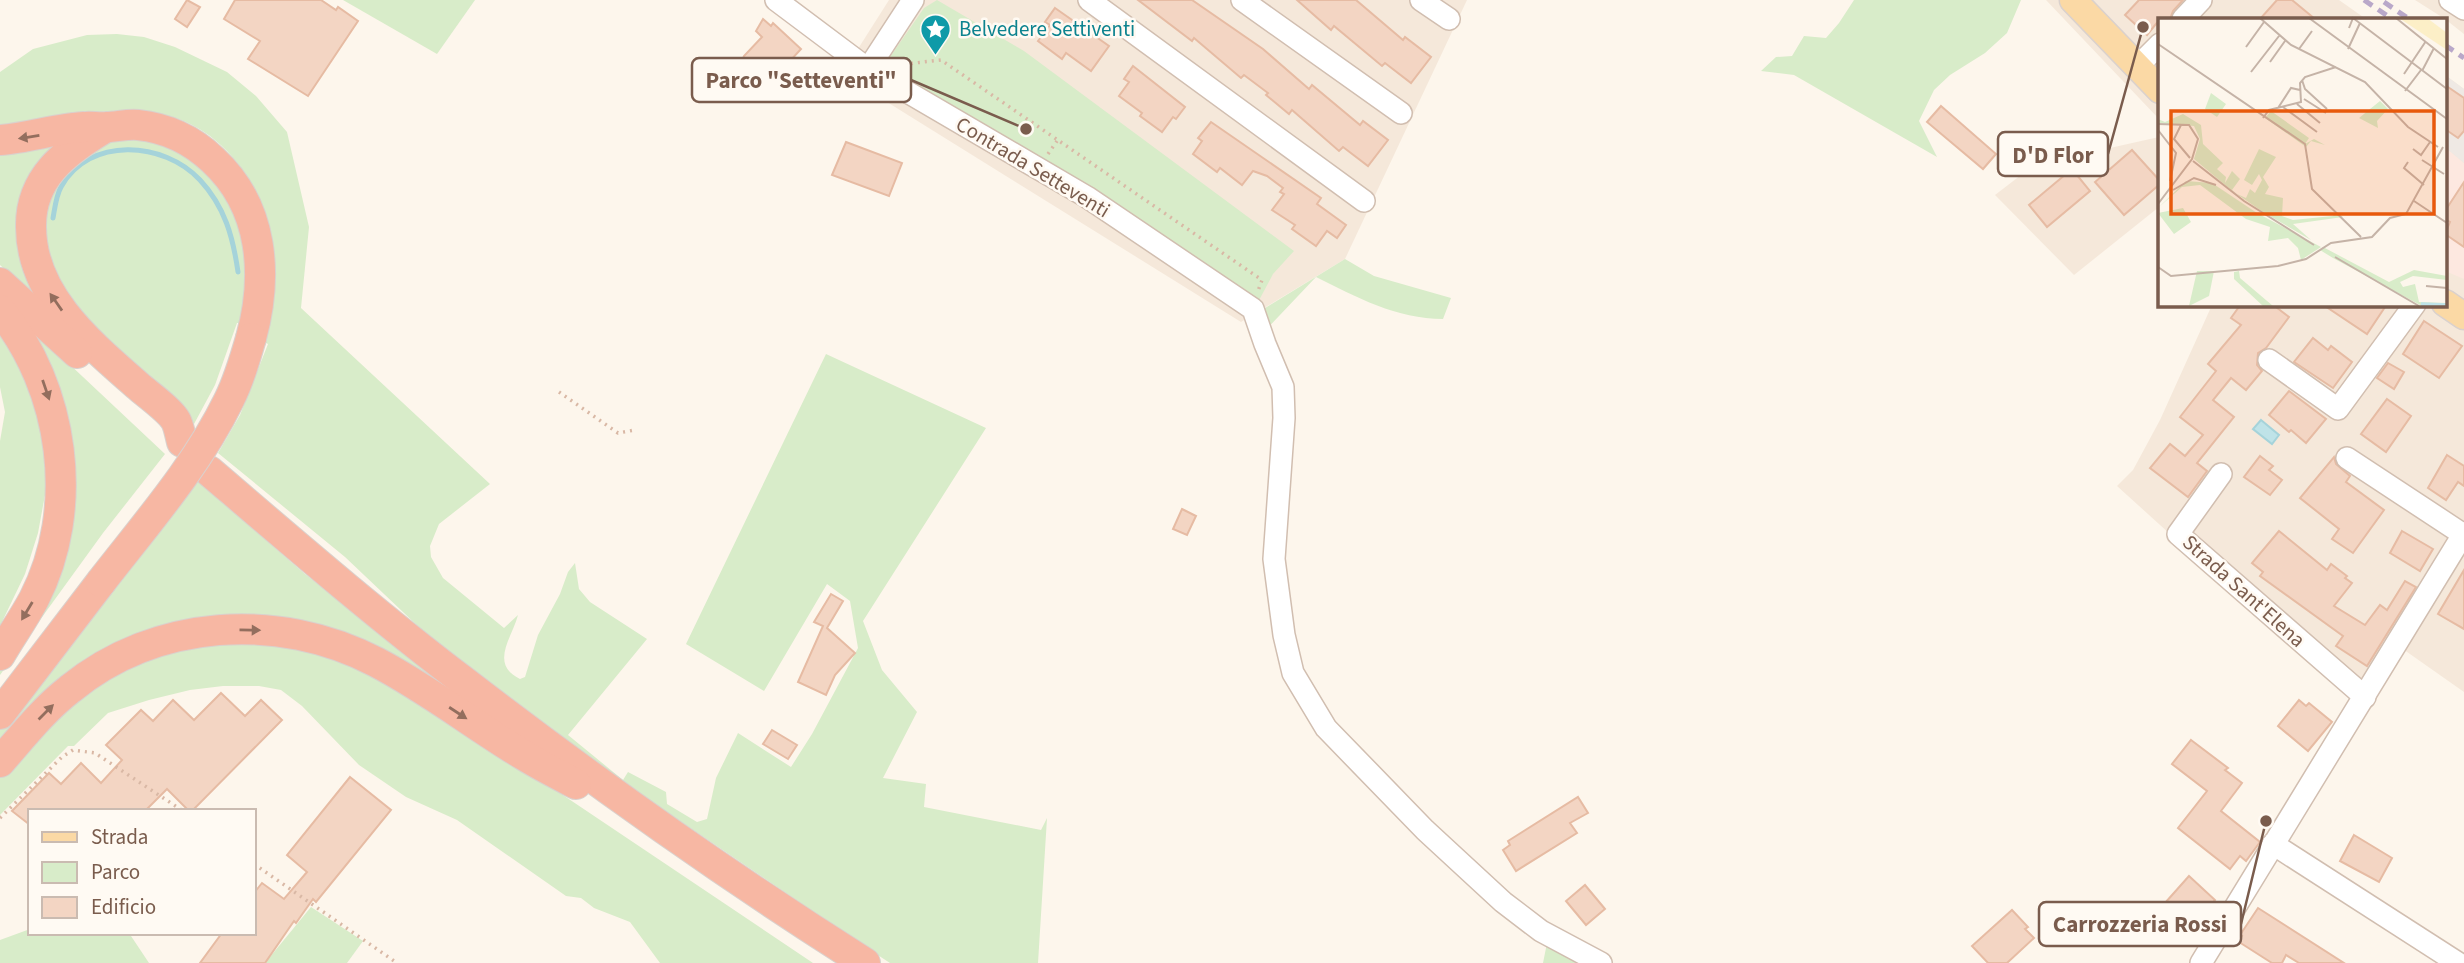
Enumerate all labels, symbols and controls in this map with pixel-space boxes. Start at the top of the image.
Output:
place icon: Belvedere Settiventi [919,12,953,56]
place label: Belvedere Settiventi [959,14,1135,44]
inset map [2158,18,2446,306]
callout: Parco "Setteventi" [692,58,911,102]
text: Parco "Setteventi" [705,64,897,97]
street label: Contrada Setteventi [950,109,1116,225]
one-way arrow [18,132,40,143]
callout: D'D Flor [1998,132,2108,176]
text: D'D Flor [2012,139,2094,172]
one-way arrow [49,293,63,311]
one-way arrow [41,380,51,401]
street label: Strada Sant'Elena [2176,528,2312,654]
one-way arrow [20,601,33,620]
one-way arrow [240,624,262,635]
one-way arrow [37,703,54,720]
one-way arrow [449,706,467,720]
legend [28,809,256,935]
text: Strada [91,822,148,852]
text: Parco [91,857,140,887]
text: Edificio [91,892,156,922]
callout: Carrozzeria Rossi [2039,902,2241,946]
text: Carrozzeria Rossi [2053,908,2227,941]

